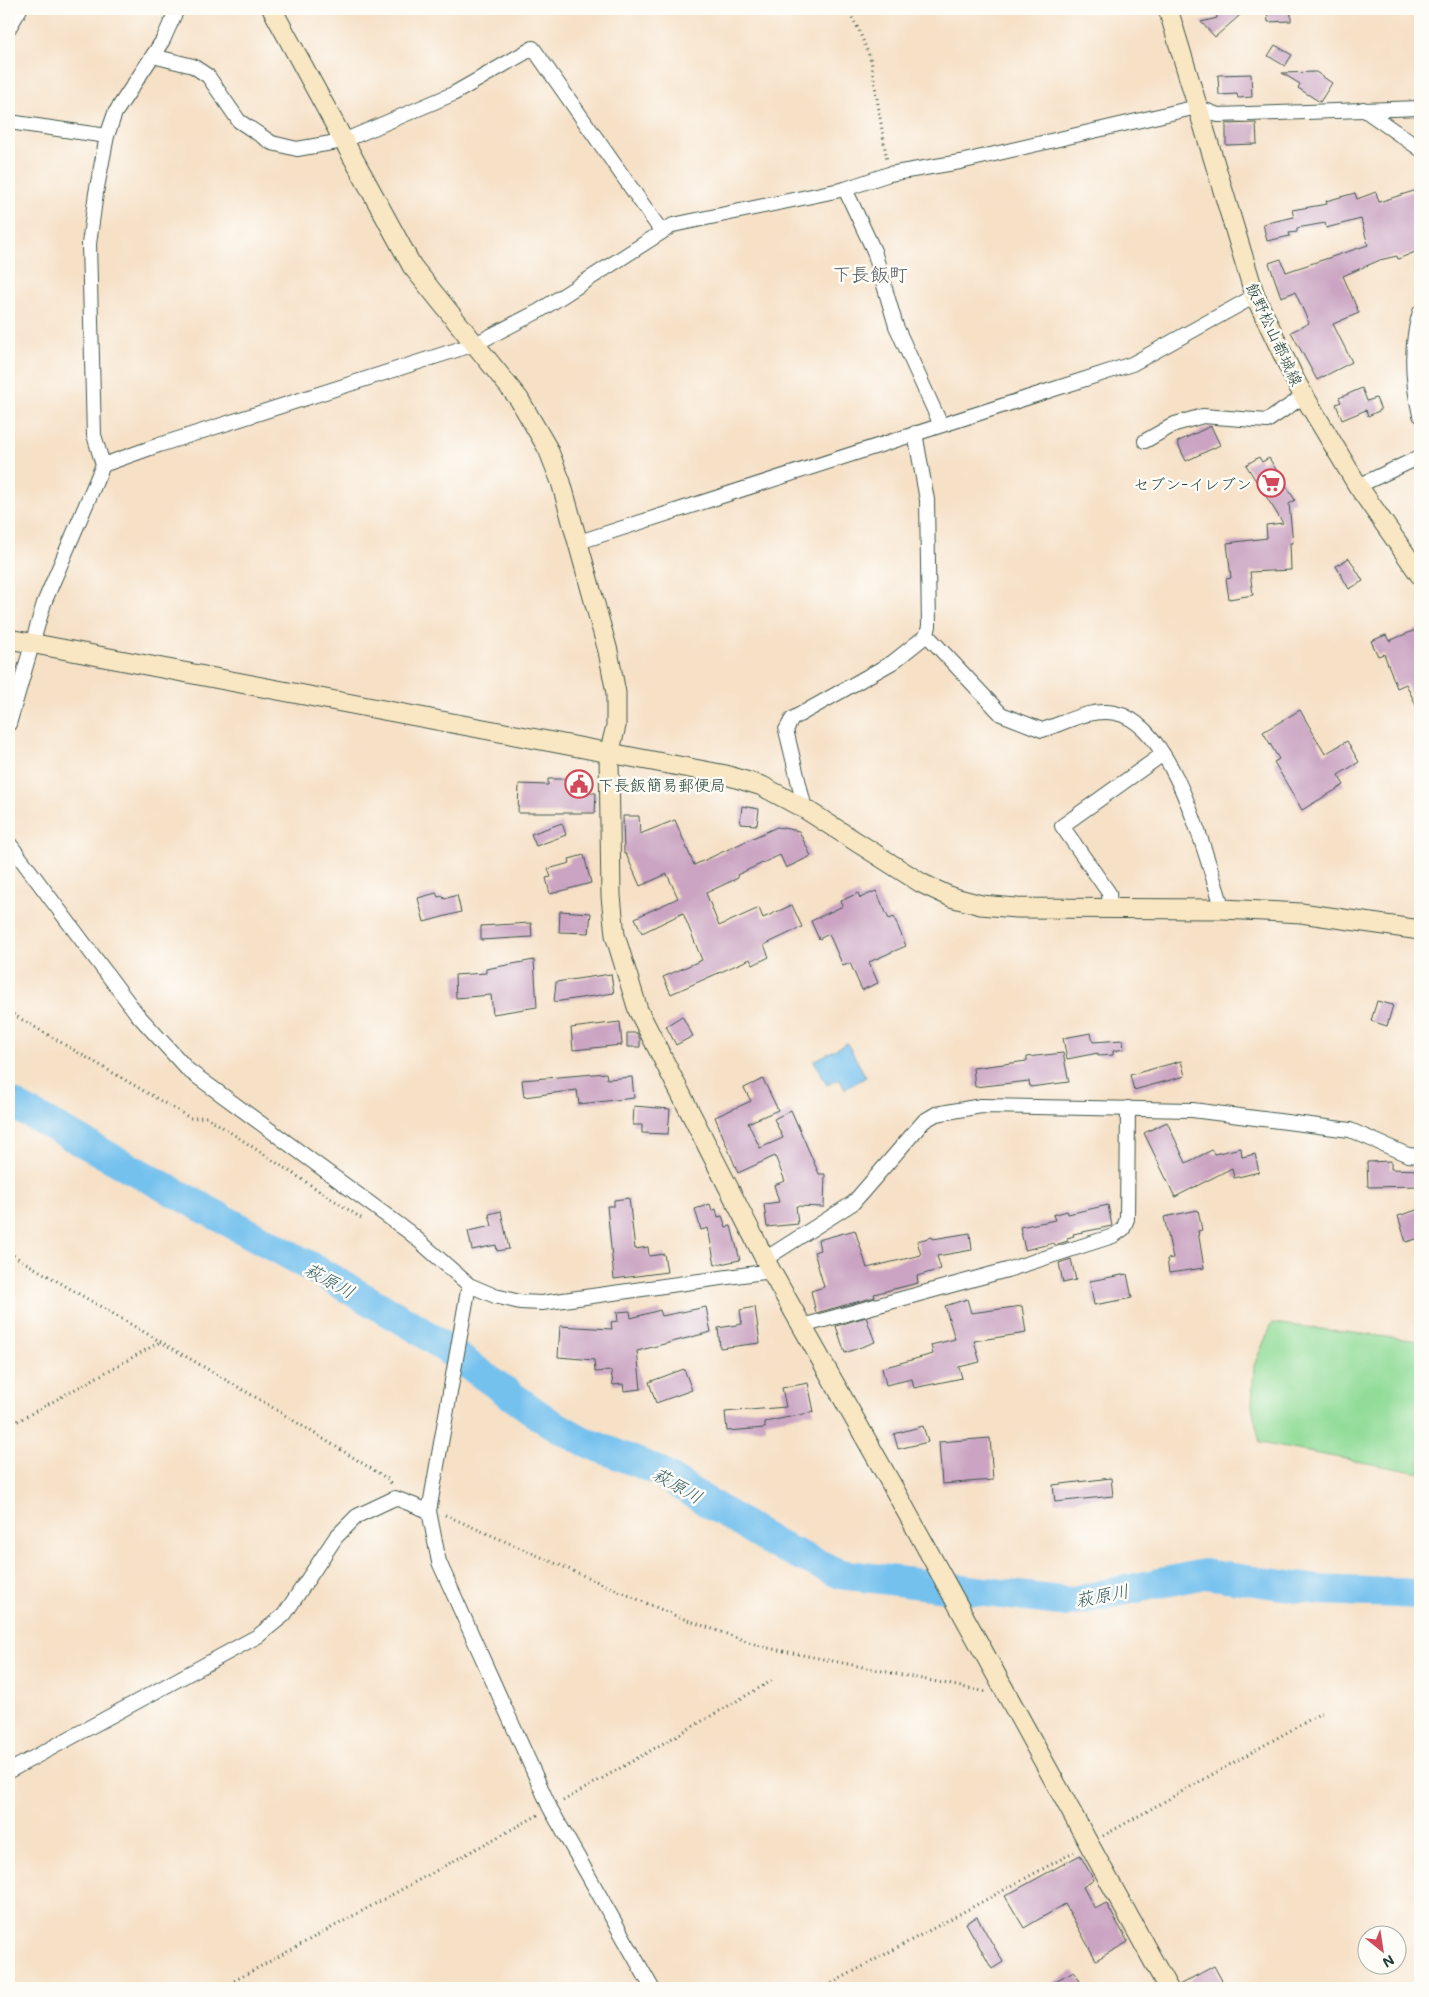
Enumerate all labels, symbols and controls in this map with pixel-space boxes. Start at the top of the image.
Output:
district label: 下長飯町 [832,261,908,286]
street label: 飯野松山都城線 [1242,279,1308,389]
supermarket icon: セブン-イレブン [1256,468,1286,498]
place label: セブン-イレブン [1133,473,1252,494]
public building icon: 下長飯簡易郵便局 [564,769,594,799]
place label: 下長飯簡易郵便局 [598,774,726,795]
water label: 萩原川 [301,1256,359,1304]
water label: 萩原川 [649,1461,707,1509]
water label: 萩原川 [1073,1578,1131,1612]
north arrow [1356,1924,1406,1974]
text: N [1379,1951,1398,1973]

